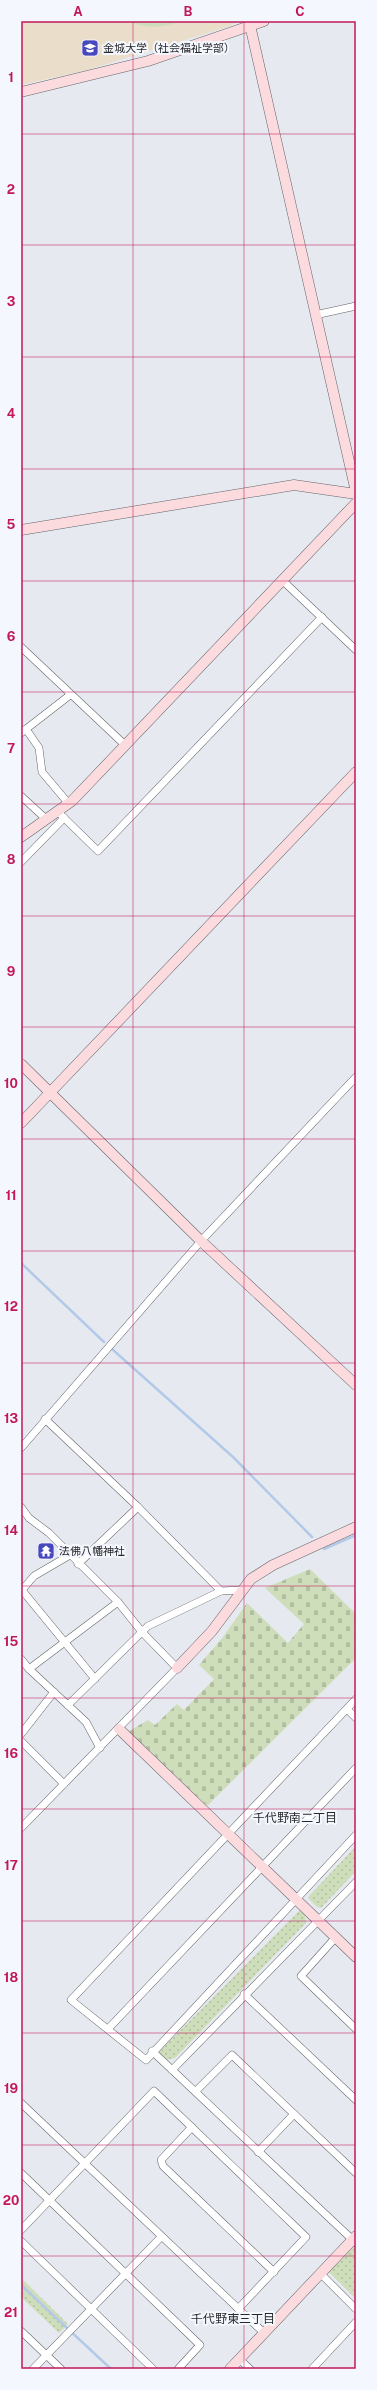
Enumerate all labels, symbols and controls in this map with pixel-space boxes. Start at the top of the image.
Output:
text: A [73,4,83,19]
text: B [184,4,193,19]
text: C [295,4,305,19]
school or university icon: 金城大学（社会福祉学部） [80,38,100,58]
place label: 金城大学（社会福祉学部） [103,42,235,54]
text: 1 [8,70,14,85]
text: 2 [7,182,15,197]
text: 3 [7,294,16,309]
text: 4 [7,406,16,421]
text: 5 [7,517,16,532]
text: 6 [7,629,16,644]
text: 7 [7,741,15,756]
text: 8 [7,852,16,867]
text: 9 [7,964,15,979]
text: 10 [4,1076,18,1091]
text: 11 [5,1188,17,1203]
text: 12 [4,1299,18,1314]
text: 13 [4,1411,18,1426]
text: 14 [4,1523,19,1538]
temple icon: 法佛八幡神社 [36,1541,56,1561]
place label: 法佛八幡神社 [59,1545,125,1557]
text: 15 [4,1634,18,1649]
text: 16 [4,1746,18,1761]
district label: 千代野南二丁目 [253,1811,337,1825]
text: 17 [4,1858,18,1873]
text: 18 [4,1970,18,1985]
text: 19 [4,2081,18,2096]
text: 20 [3,2193,19,2208]
text: 21 [4,2305,18,2320]
district label: 千代野東三丁目 [191,2312,275,2326]

